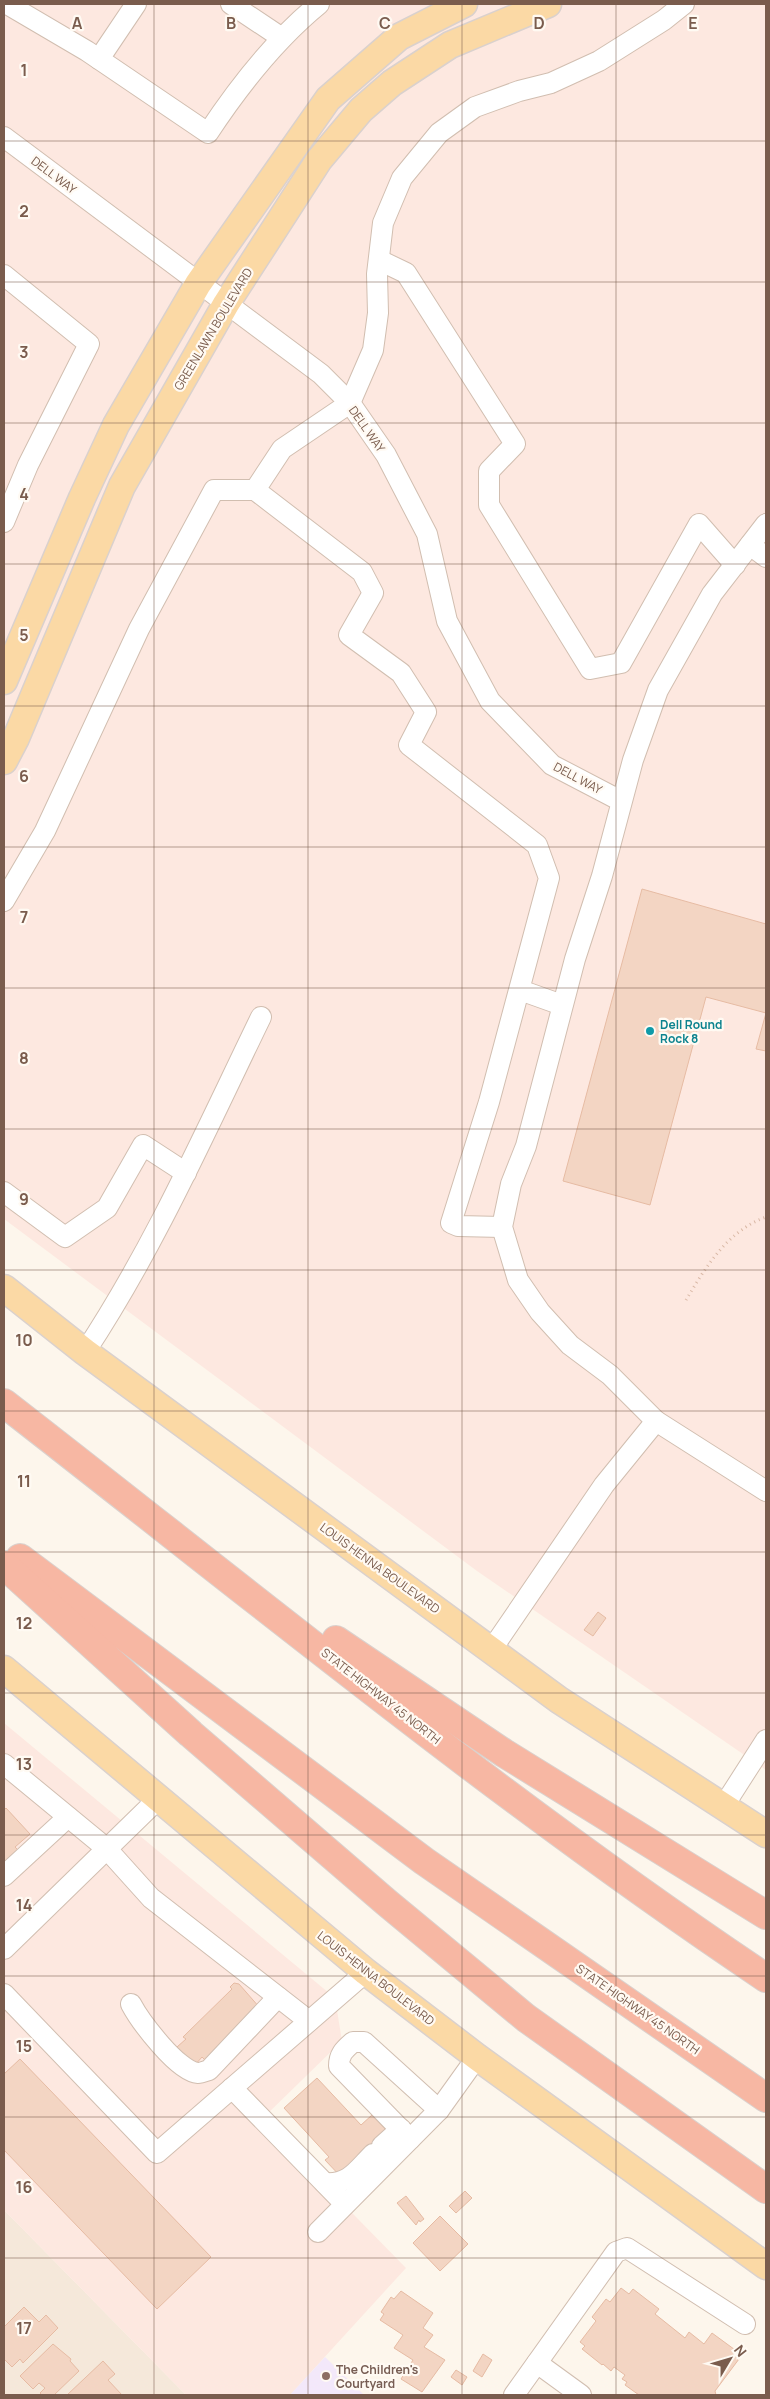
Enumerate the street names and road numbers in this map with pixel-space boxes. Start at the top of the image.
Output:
street label: DELL WAY [28,152,80,198]
street label: GREENLAWN BOULEVARD [170,265,256,393]
street label: DELL WAY [345,402,389,456]
street label: DELL WAY [551,758,606,798]
street label: LOUIS HENNA BOULEVARD [317,1519,443,1617]
street label: STATE HIGHWAY 45 NORTH [318,1644,444,1748]
street label: LOUIS HENNA BOULEVARD [314,1927,438,2029]
street label: STATE HIGHWAY 45 NORTH [573,1960,703,2058]

